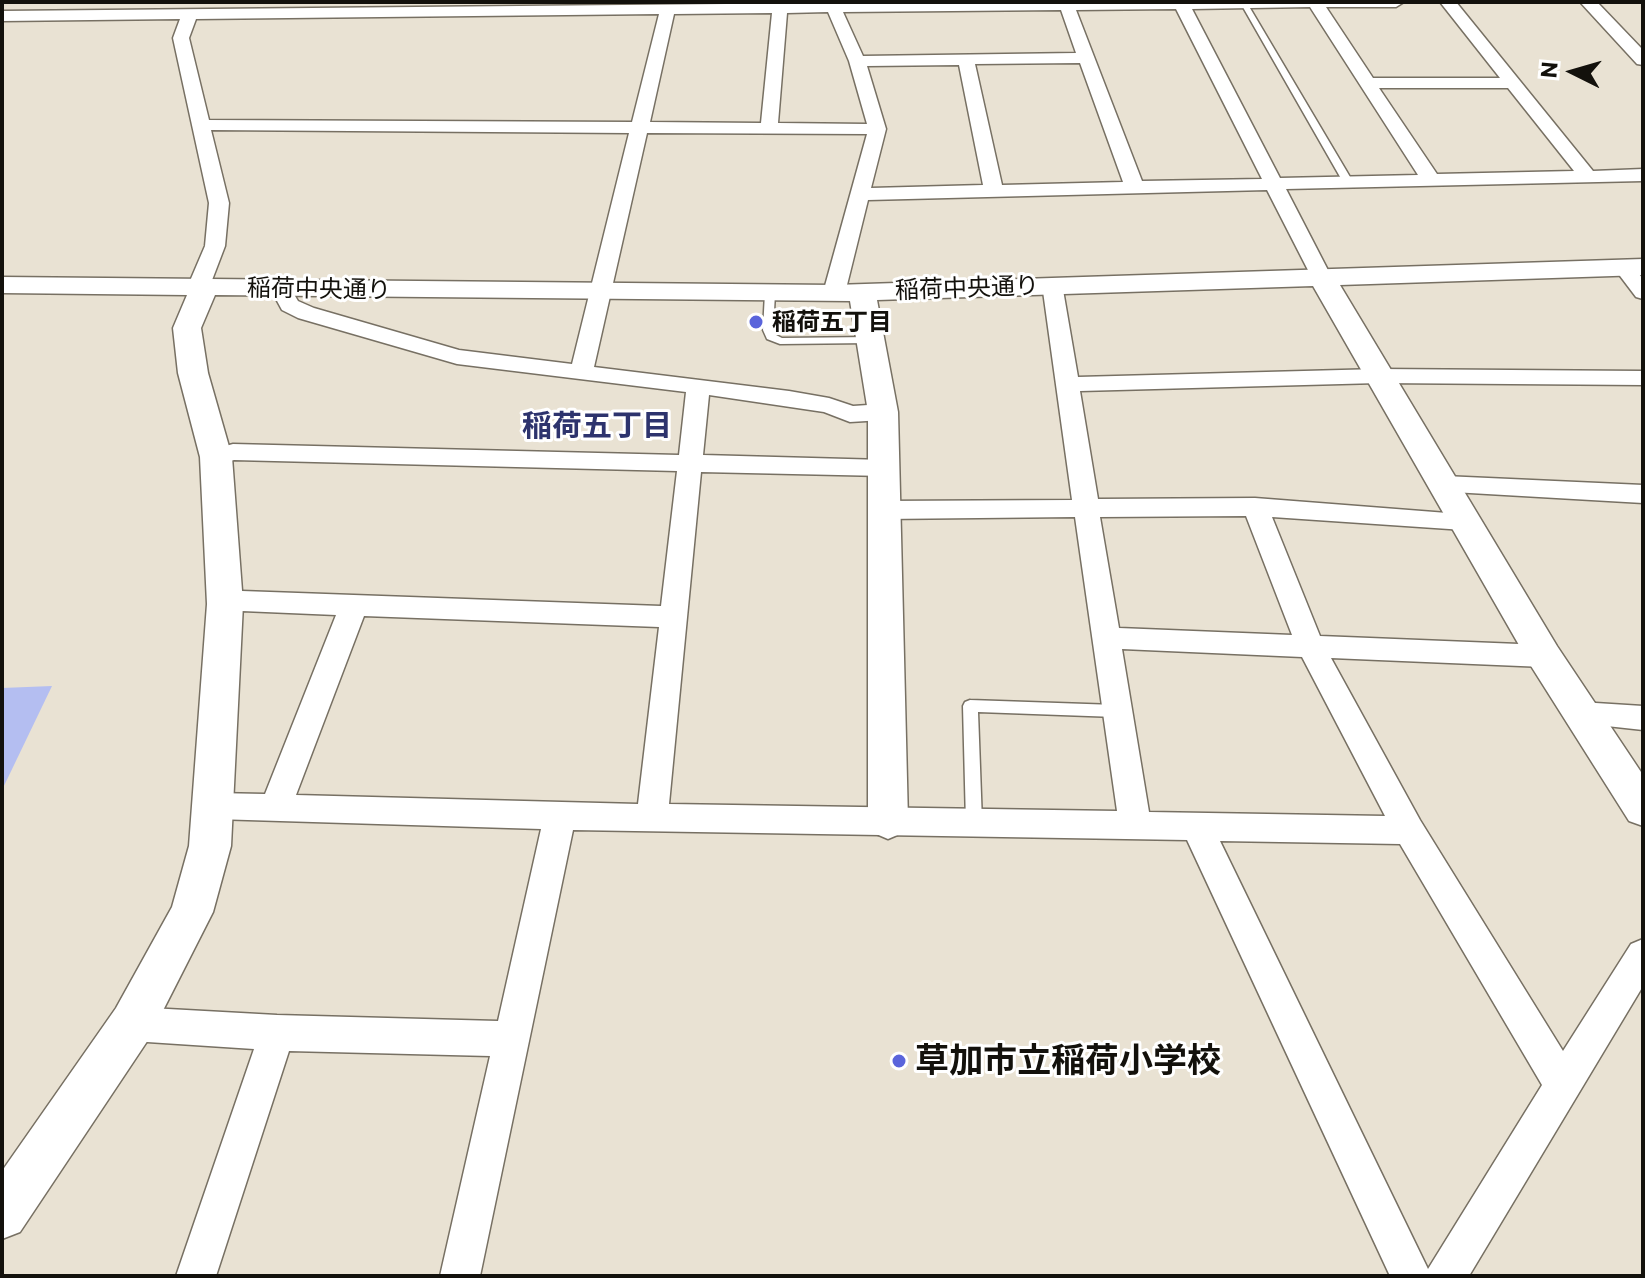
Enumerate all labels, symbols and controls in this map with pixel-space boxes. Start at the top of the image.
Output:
north arrow [1533,32,1613,112]
text: N [1534,60,1563,79]
street label: 稲荷中央通り [895,271,1039,305]
street label: 稲荷中央通り [247,273,391,305]
place label: 稲荷五丁目 [772,308,892,336]
marker: 稲荷五丁目 [747,313,765,331]
district label: 稲荷五丁目 [522,408,672,444]
place label: 草加市立稲荷小学校 [915,1041,1221,1081]
marker: 草加市立稲荷小学校 [890,1052,908,1070]

